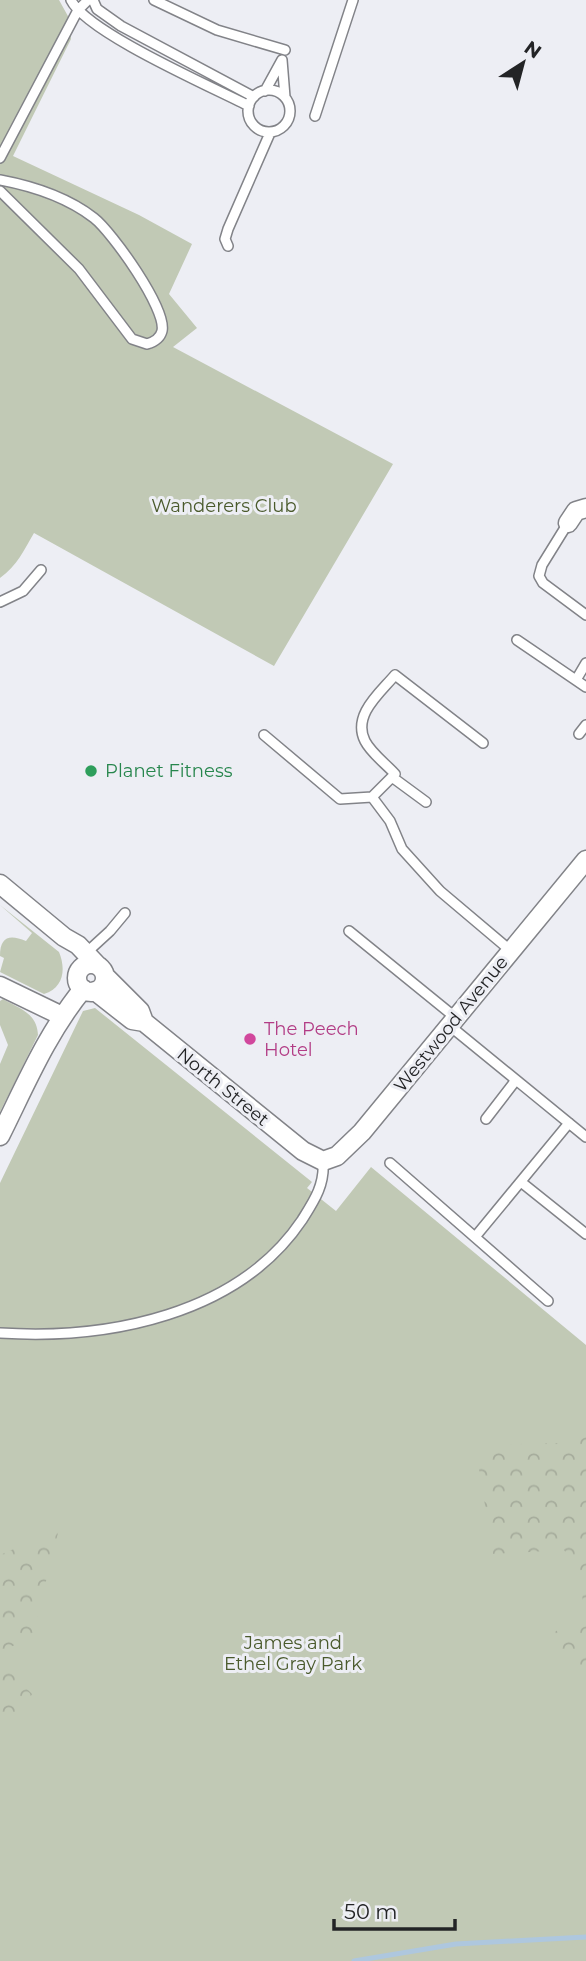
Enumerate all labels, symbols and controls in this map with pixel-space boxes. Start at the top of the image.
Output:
north arrow [488,28,558,98]
text: N [520,36,546,63]
park label: Wanderers Club [151,495,297,517]
place label: Planet Fitness [105,760,233,782]
marker: Planet Fitness [83,763,99,779]
street label: Westwood Avenue [389,951,513,1097]
place label: The Peech Hotel [264,1018,359,1061]
marker: The Peech Hotel [242,1031,258,1047]
street label: North Street [173,1043,273,1131]
park label: James and Ethel Gray Park [224,1632,362,1675]
scale bar [334,1888,455,1932]
text: 50 m [344,1899,398,1924]

